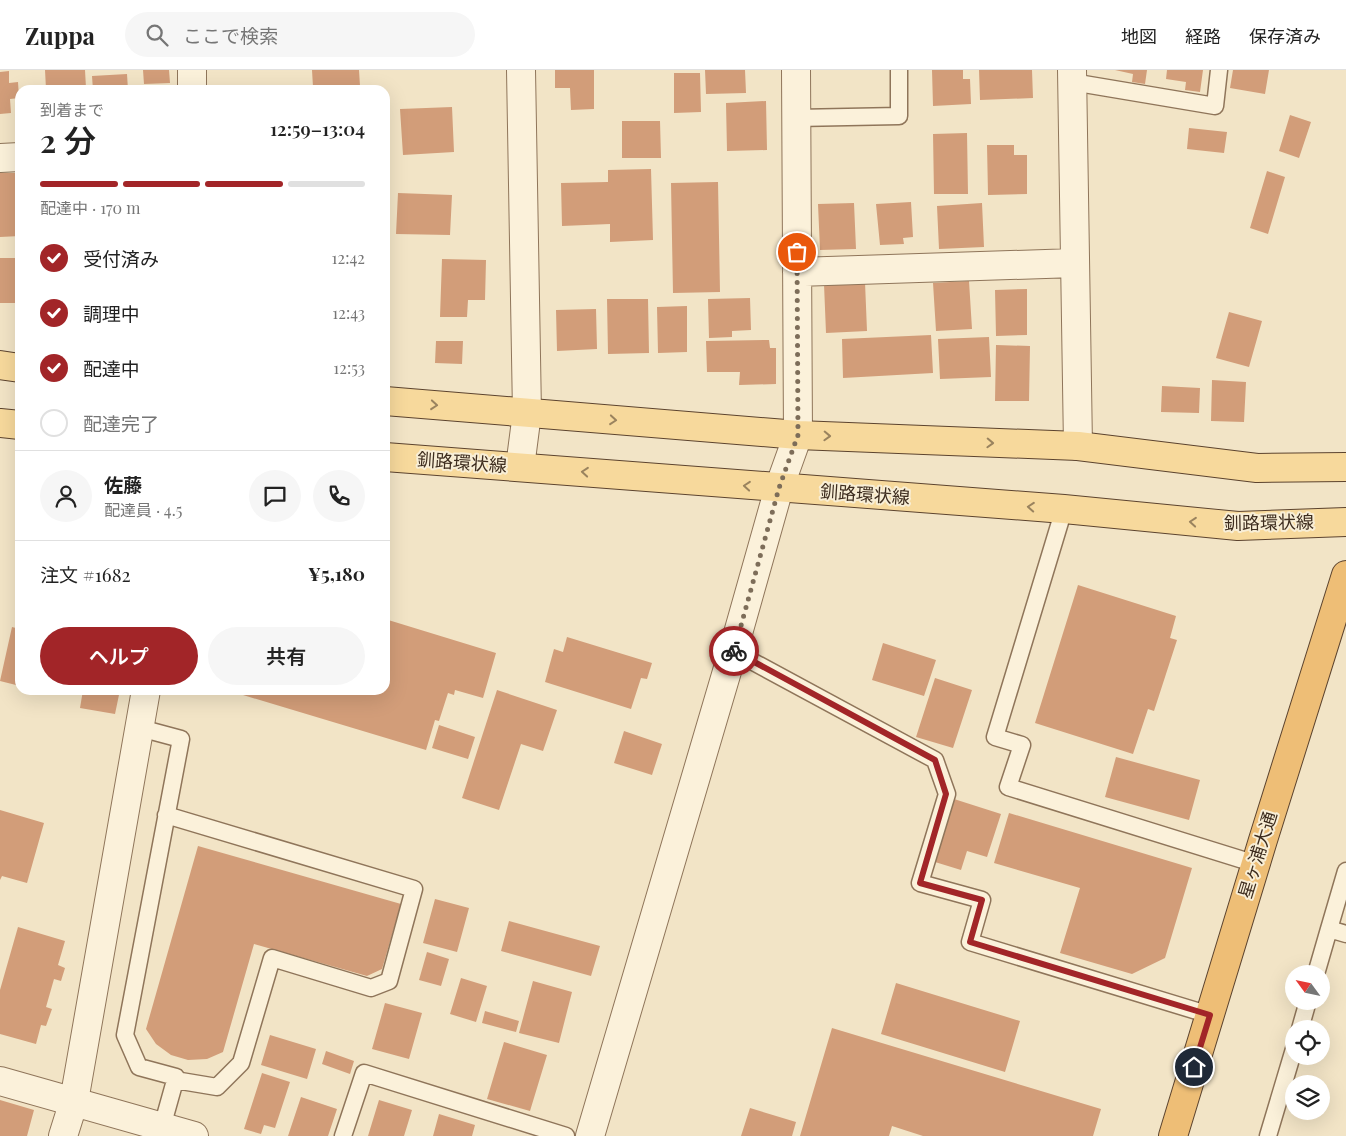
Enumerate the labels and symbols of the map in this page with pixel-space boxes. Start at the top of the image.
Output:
pin [776,231,818,273]
one-way arrow [430,400,438,411]
one-way arrow [609,414,617,425]
one-way arrow [824,430,832,441]
one-way arrow [986,437,994,448]
street label: 釧路環状線 [416,447,508,477]
one-way arrow [580,467,588,478]
street label: 釧路環状線 [819,479,911,509]
one-way arrow [742,480,750,491]
one-way arrow [1026,501,1034,512]
street label: 釧路環状線 [1224,509,1314,535]
one-way arrow [1188,516,1196,527]
courier [709,626,759,676]
street label: 星ヶ浦大通 [1232,808,1282,901]
north arrow [1285,965,1330,1010]
pin [1173,1046,1215,1088]

